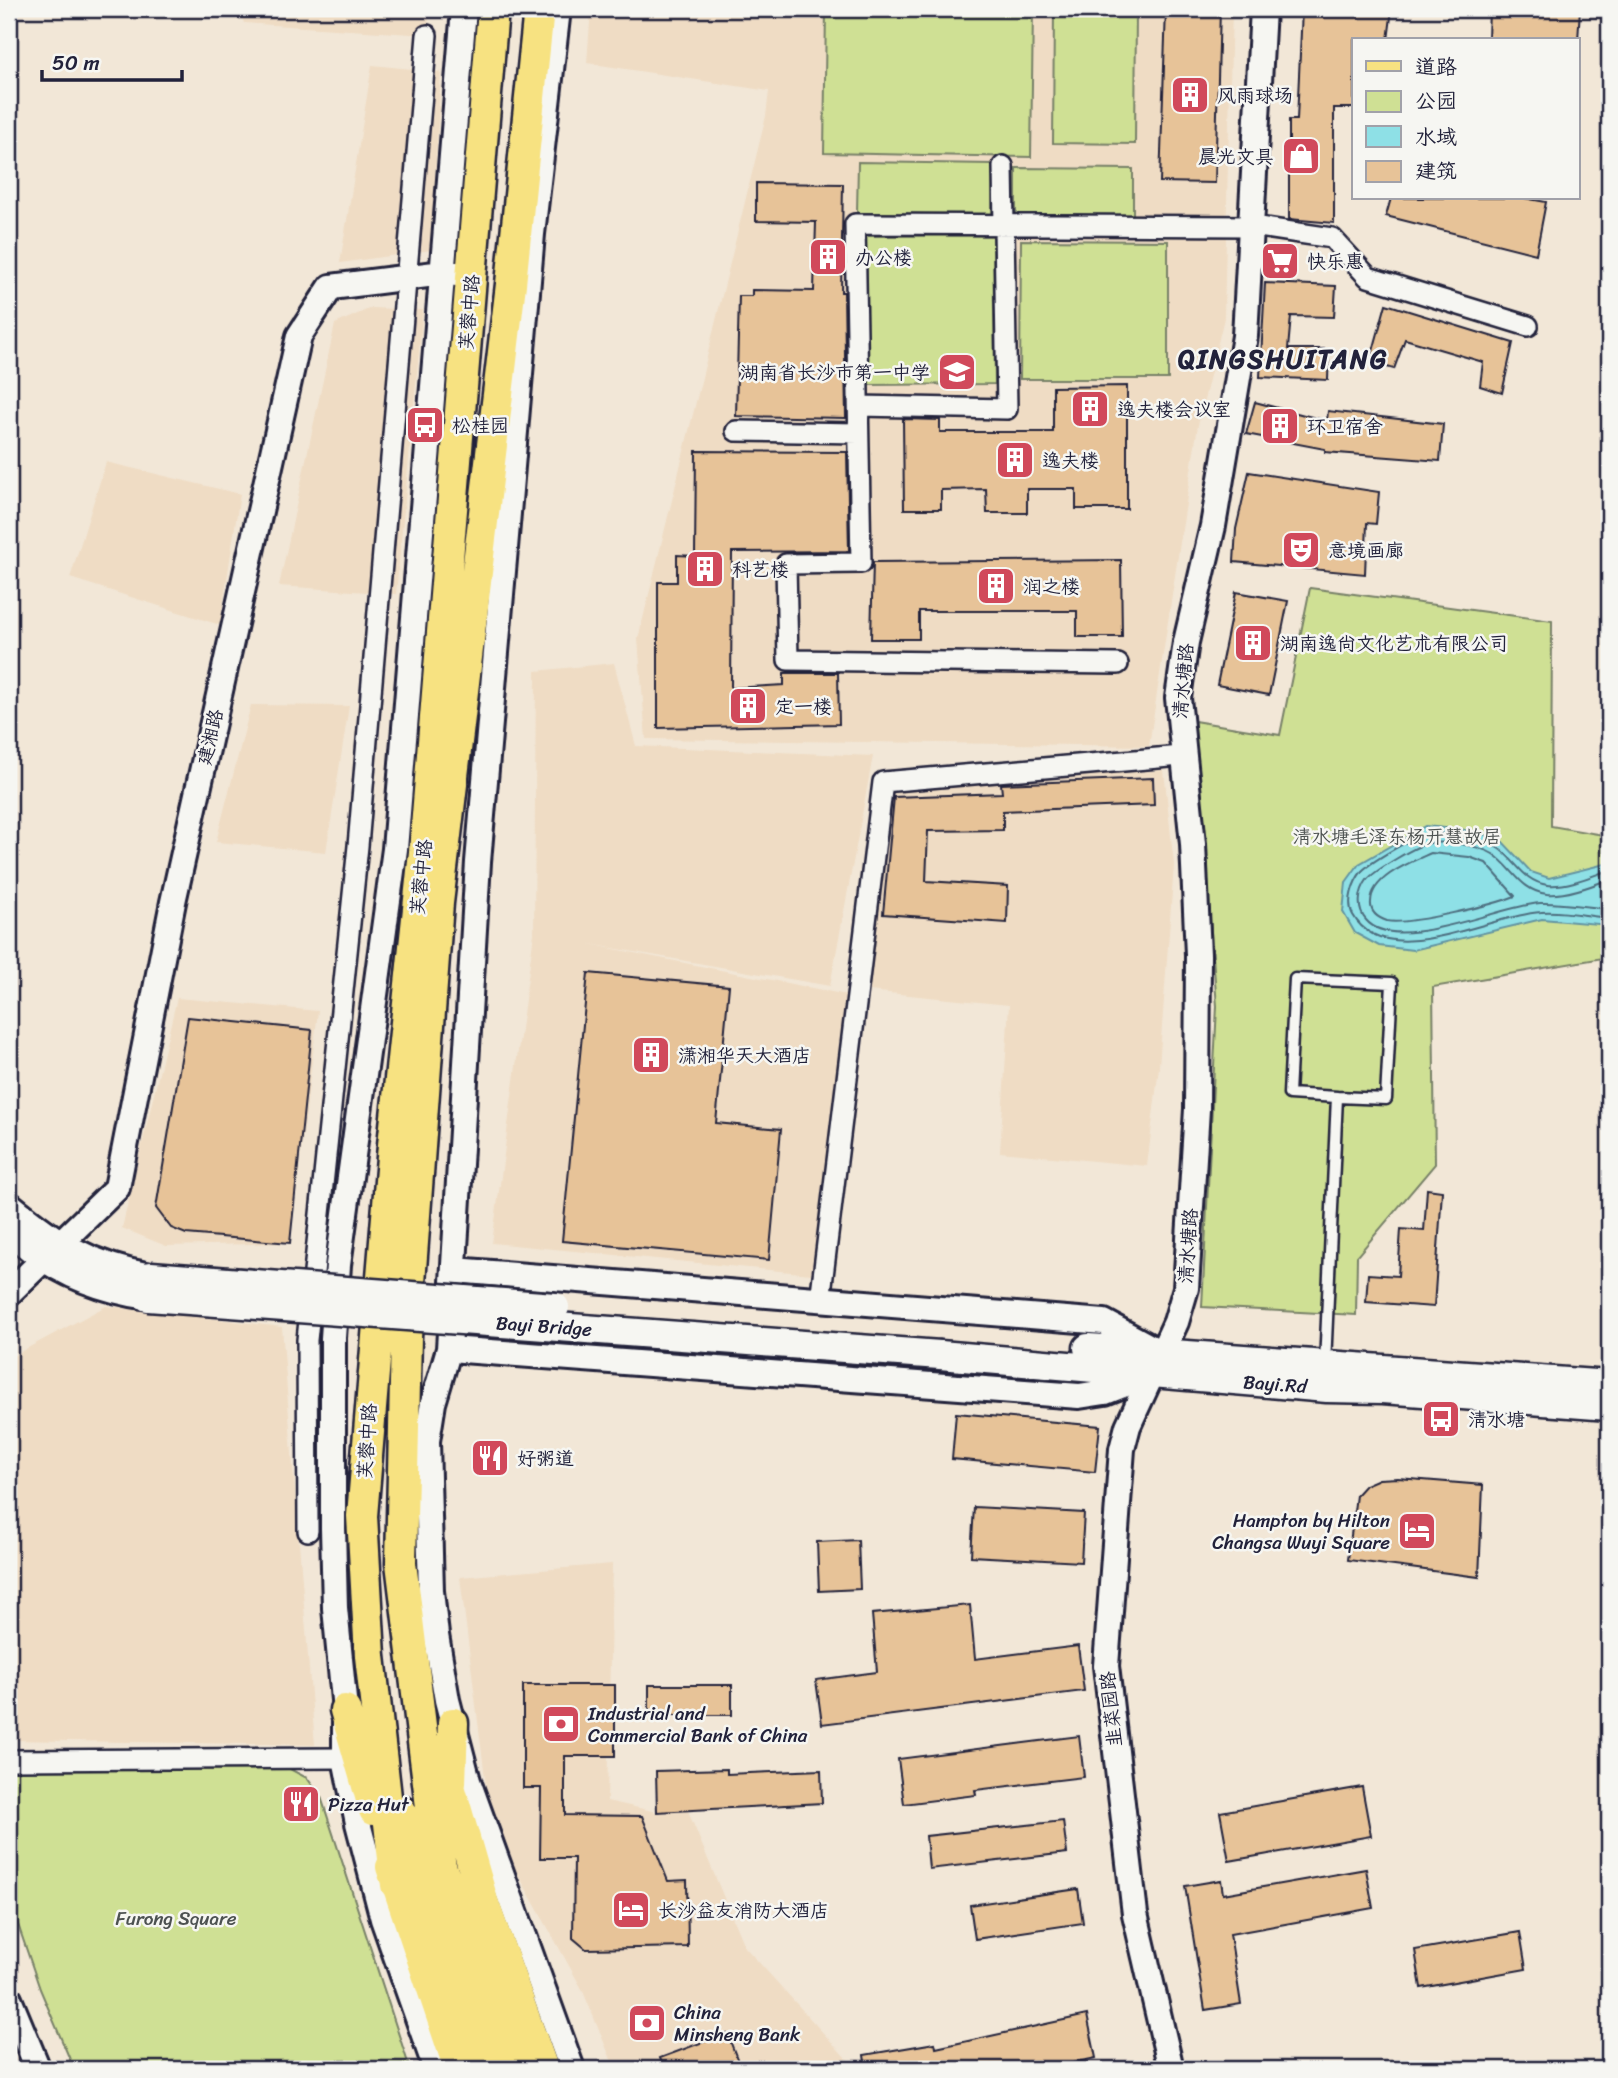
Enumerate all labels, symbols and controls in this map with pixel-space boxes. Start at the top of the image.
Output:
scale bar [42,38,182,82]
legend [1352,38,1580,200]
text: 50 m [52,44,100,82]
text: 道路 [1415,48,1457,86]
building icon: 风雨球场 [1169,74,1211,116]
place label: 风雨球场 [1217,79,1293,112]
text: 公园 [1415,82,1457,120]
text: 水域 [1415,118,1457,156]
shop icon: 晨光文具 [1280,135,1322,177]
place label: 晨光文具 [1198,140,1274,173]
text: 建筑 [1415,152,1457,190]
building icon: 办公楼 [807,236,849,278]
supermarket icon: 快乐惠 [1259,240,1301,282]
place label: 办公楼 [855,241,912,274]
place label: 快乐惠 [1307,245,1364,278]
street label: 芙蓉中路 [449,273,489,351]
district label: QINGSHUITANG [1178,336,1388,382]
school or university icon: 湖南省长沙市第一中学 [936,351,978,393]
place label: 湖南省长沙市第一中学 [740,356,930,389]
building icon: 逸夫楼会议室 [1069,388,1111,430]
place label: 逸夫楼会议室 [1117,393,1231,426]
bus stop icon: 松桂园 [404,404,446,446]
building icon: 环卫宿舍 [1259,405,1301,447]
place label: 松桂园 [452,409,509,442]
place label: 环卫宿舍 [1307,410,1383,443]
building icon: 逸夫楼 [994,439,1036,481]
place label: 逸夫楼 [1042,444,1099,477]
theatre icon: 意境画廊 [1280,529,1322,571]
place label: 意境画廊 [1328,534,1404,567]
building icon: 科艺楼 [684,548,726,590]
place label: 科艺楼 [732,553,789,586]
building icon: 润之楼 [975,565,1017,607]
place label: 润之楼 [1023,570,1080,603]
building icon: 湖南逸尚文化艺术有限公司 [1232,622,1274,664]
place label: 湖南逸尚文化艺术有限公司 [1280,627,1508,660]
street label: 清水塘路 [1163,642,1203,720]
building icon: 定一楼 [727,685,769,727]
place label: 定一楼 [775,690,832,723]
street label: 建湘路 [188,706,232,768]
park label: 清水塘毛泽东杨开慧故居 [1292,820,1502,853]
street label: 芙蓉中路 [401,837,441,917]
building icon: 潇湘华天大酒店 [630,1034,672,1076]
place label: 潇湘华天大酒店 [678,1039,811,1072]
street label: 清水塘路 [1169,1207,1207,1285]
street label: Bayi Bridge [495,1306,593,1346]
street label: Bayi.Rd [1242,1365,1309,1403]
bus stop icon: 清水塘 [1420,1398,1462,1440]
street label: 芙蓉中路 [348,1402,386,1480]
place label: 清水塘 [1468,1403,1525,1436]
restaurant icon: 好粥道 [469,1437,511,1479]
place label: 好粥道 [517,1442,574,1475]
place label: Hampton by Hilton Changsa Wuyi Square [1212,1504,1390,1559]
hotel icon: Hampton by Hilton Changsa Wuyi Square [1396,1510,1438,1552]
street label: 韭菜园路 [1091,1669,1131,1749]
place label: Industrial and Commercial Bank of China [587,1697,808,1752]
bank icon: Industrial and Commercial Bank of China [540,1703,582,1745]
restaurant icon: Pizza Hut [280,1783,322,1825]
place label: Pizza Hut [328,1788,410,1821]
hotel icon: 长沙益友消防大酒店 [610,1889,652,1931]
place label: 长沙益友消防大酒店 [658,1894,829,1927]
park label: Furong Square [115,1902,237,1935]
place label: China Minsheng Bank [674,1996,801,2051]
bank icon: China Minsheng Bank [626,2002,668,2044]

